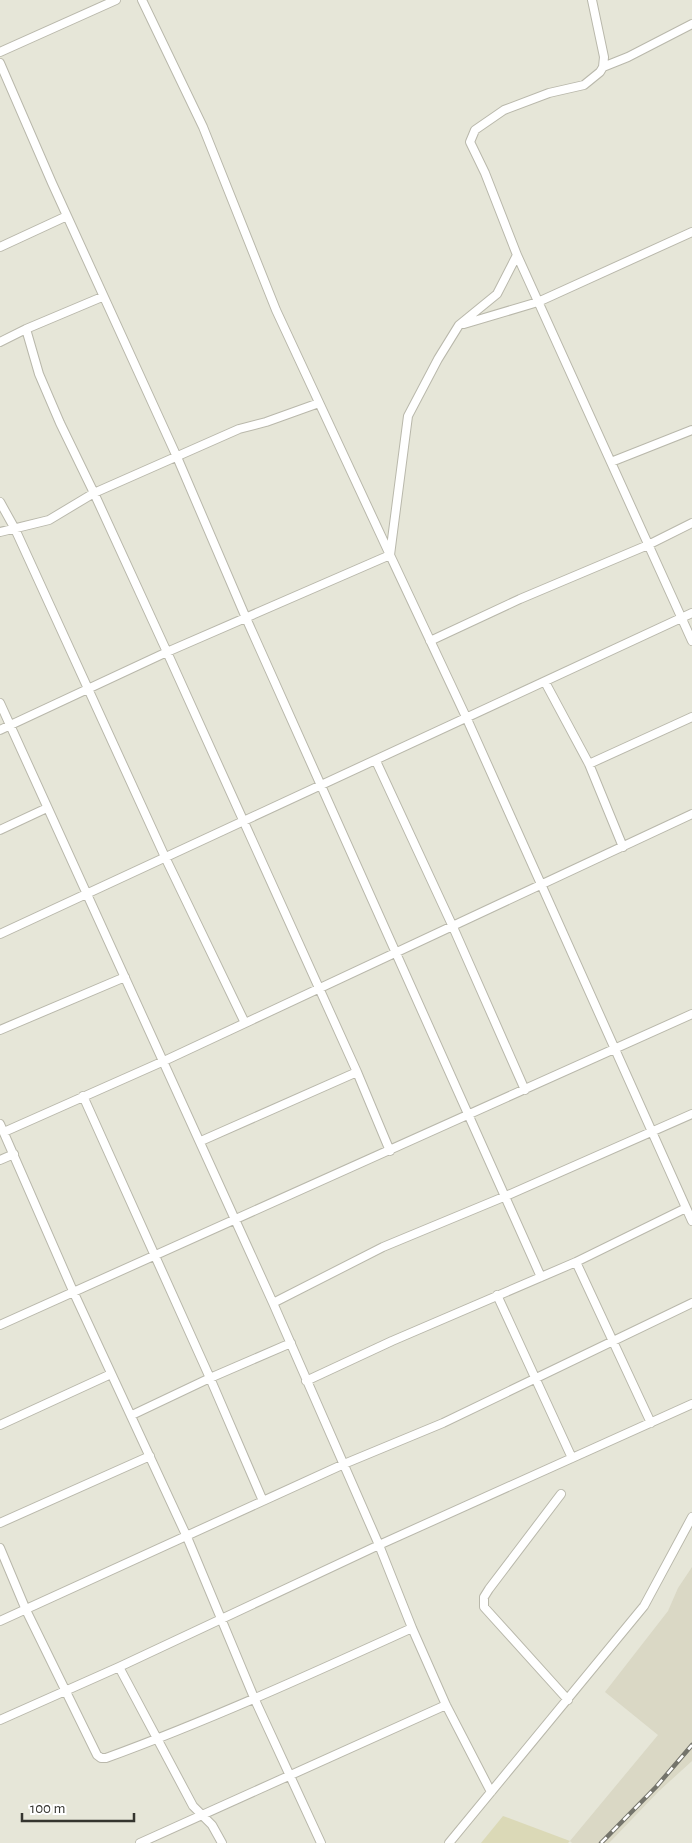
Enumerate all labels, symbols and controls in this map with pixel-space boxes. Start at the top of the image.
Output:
scale bar [22,1790,135,1822]
text: 100 m [30,1801,65,1816]

